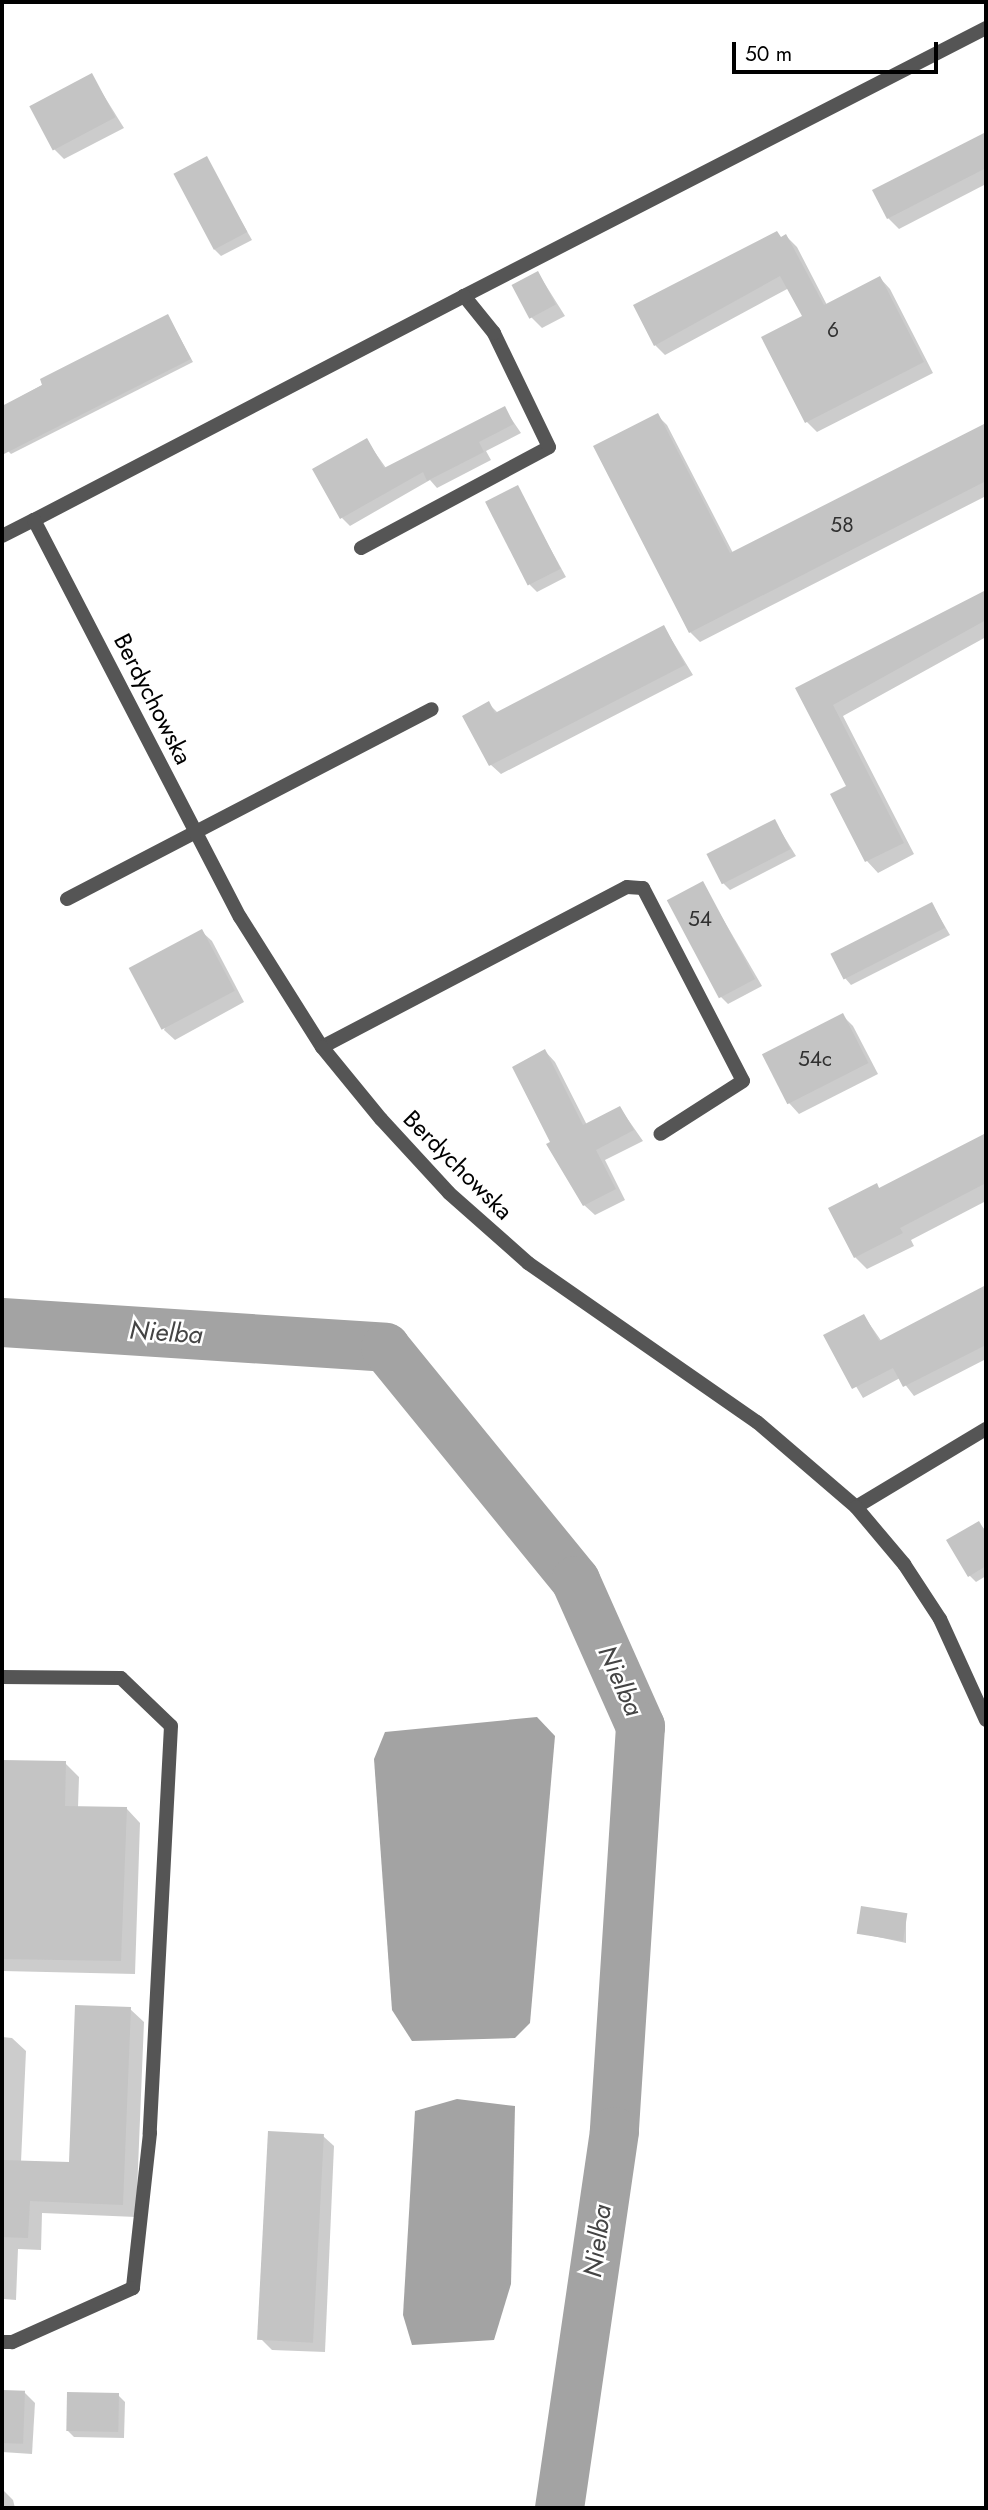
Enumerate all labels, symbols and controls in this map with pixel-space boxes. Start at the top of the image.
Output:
scale bar [736,28,942,72]
text: 50 m [745,39,792,69]
house number: 6 [827,317,839,343]
house number: 58 [830,512,854,538]
street label: Berdychowska [108,629,198,769]
house number: 54 [688,906,712,932]
house number: 54c [798,1046,832,1072]
street label: Berdychowska [397,1104,519,1226]
water label: Nielba [128,1315,204,1351]
water label: Nielba [591,1641,649,1721]
water label: Nielba [577,2202,619,2280]

